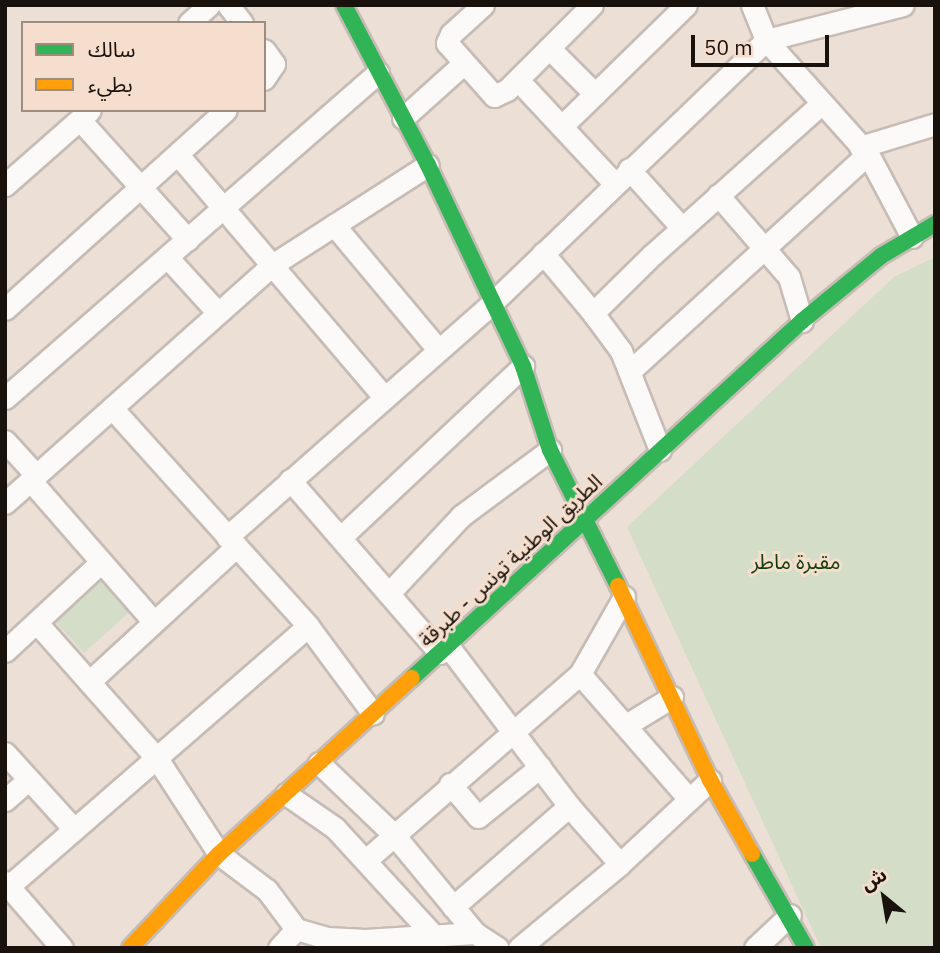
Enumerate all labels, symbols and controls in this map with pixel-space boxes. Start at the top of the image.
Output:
legend [21,21,266,112]
scale bar [695,21,833,65]
text: 50 m [704,33,753,61]
text: سالك [88,35,135,63]
text: بطيء [88,70,133,98]
street label: الطريق الوطنية تونس - طبرقة [413,468,607,652]
park label: مقبرة ماطر [751,548,841,574]
north arrow [849,862,919,932]
text: ش [856,862,891,896]

